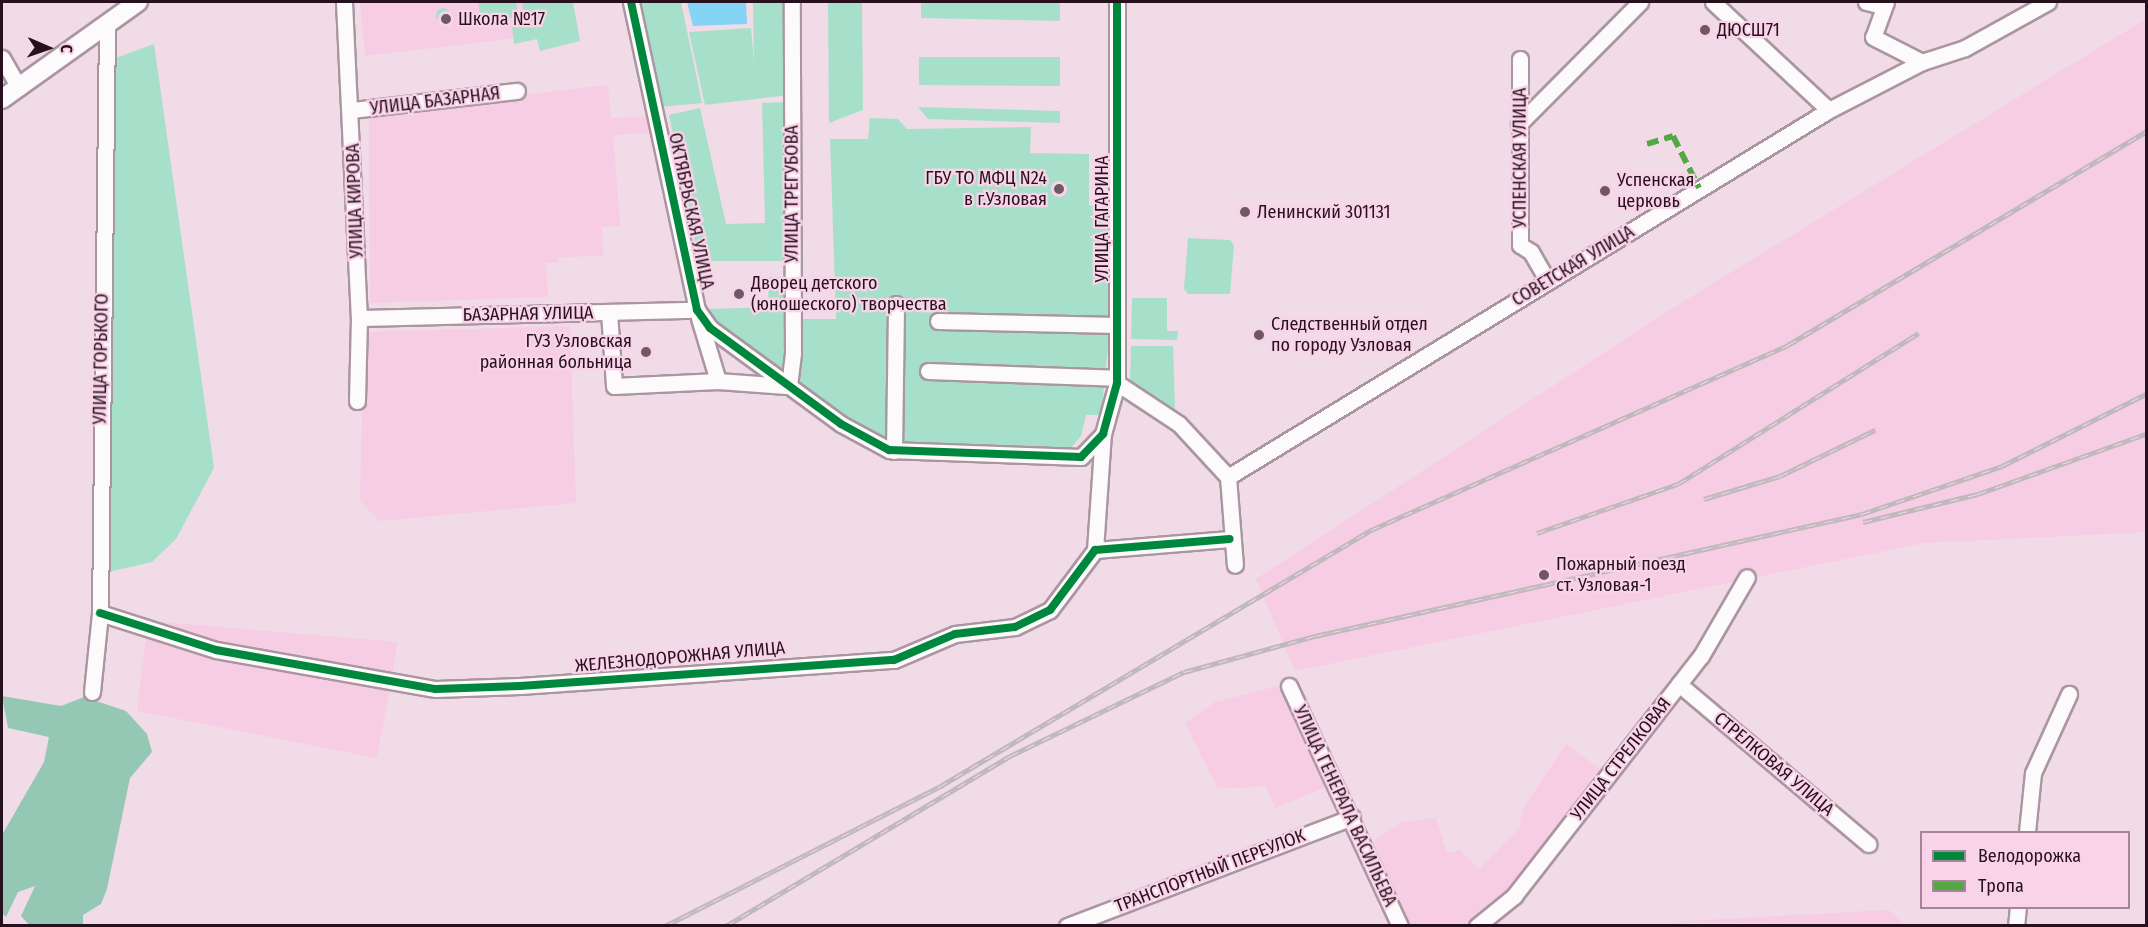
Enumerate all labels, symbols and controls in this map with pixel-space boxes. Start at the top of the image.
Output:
place label: Школа №17 [458,8,545,30]
marker: Школа №17 [439,12,453,26]
north arrow [18,18,78,78]
place label: ДЮСШ71 [1717,19,1780,41]
marker: ДЮСШ71 [1698,23,1712,37]
text: С [57,44,76,53]
street label: УЛИЦА БАЗАРНАЯ [369,82,501,120]
street label: УСПЕНСКАЯ УЛИЦА [1509,88,1531,228]
street label: УЛИЦА ТРЕГУБОВА [781,125,803,263]
street label: ОКТЯБРЬСКАЯ УЛИЦА [664,131,718,291]
street label: УЛИЦА КИРОВА [342,143,368,259]
street label: УЛИЦА ГАГАРИНА [1091,155,1113,283]
place label: ГБУ ТО МФЦ N24 в г.Узловая [925,168,1047,210]
place label: Успенская церковь [1617,170,1694,213]
marker: ГБУ ТО МФЦ N24 в г.Узловая [1052,182,1066,196]
marker: Успенская церковь [1598,184,1612,198]
place label: Ленинский 301131 [1257,201,1391,223]
marker: Ленинский 301131 [1238,205,1252,219]
street label: СОВЕТСКАЯ УЛИЦА [1508,221,1638,311]
place label: Дворец детского (юношеского) творчества [751,273,947,316]
marker: Дворец детского (юношеского) творчества [732,287,746,301]
street label: УЛИЦА ГОРЬКОГО [89,293,113,425]
street label: БАЗАРНАЯ УЛИЦА [462,302,594,326]
place label: Следственный отдел по городу Узловая [1271,314,1428,356]
marker: Следственный отдел по городу Узловая [1252,328,1266,342]
place label: ГУЗ Узловская районная больница [480,331,632,374]
marker: ГУЗ Узловская районная больница [637,343,655,361]
place label: Пожарный поезд ст. Узловая-1 [1556,554,1686,596]
marker: Пожарный поезд ст. Узловая-1 [1537,568,1551,582]
street label: ЖЕЛЕЗНОДОРОЖНАЯ УЛИЦА [574,637,786,677]
street label: УЛИЦА СТРЕЛКОВАЯ [1566,693,1676,825]
street label: УЛИЦА ГЕНЕРАЛА ВАСИЛЬЕВА [1289,702,1401,910]
street label: СТРЕЛКОВАЯ УЛИЦА [1710,708,1838,820]
street label: ТРАНСПОРТНЫЙ ПЕРЕУЛОК [1112,825,1308,917]
legend [1920,831,2130,909]
text: Велодорожка [1978,845,2081,867]
text: Тропа [1978,875,2024,897]

